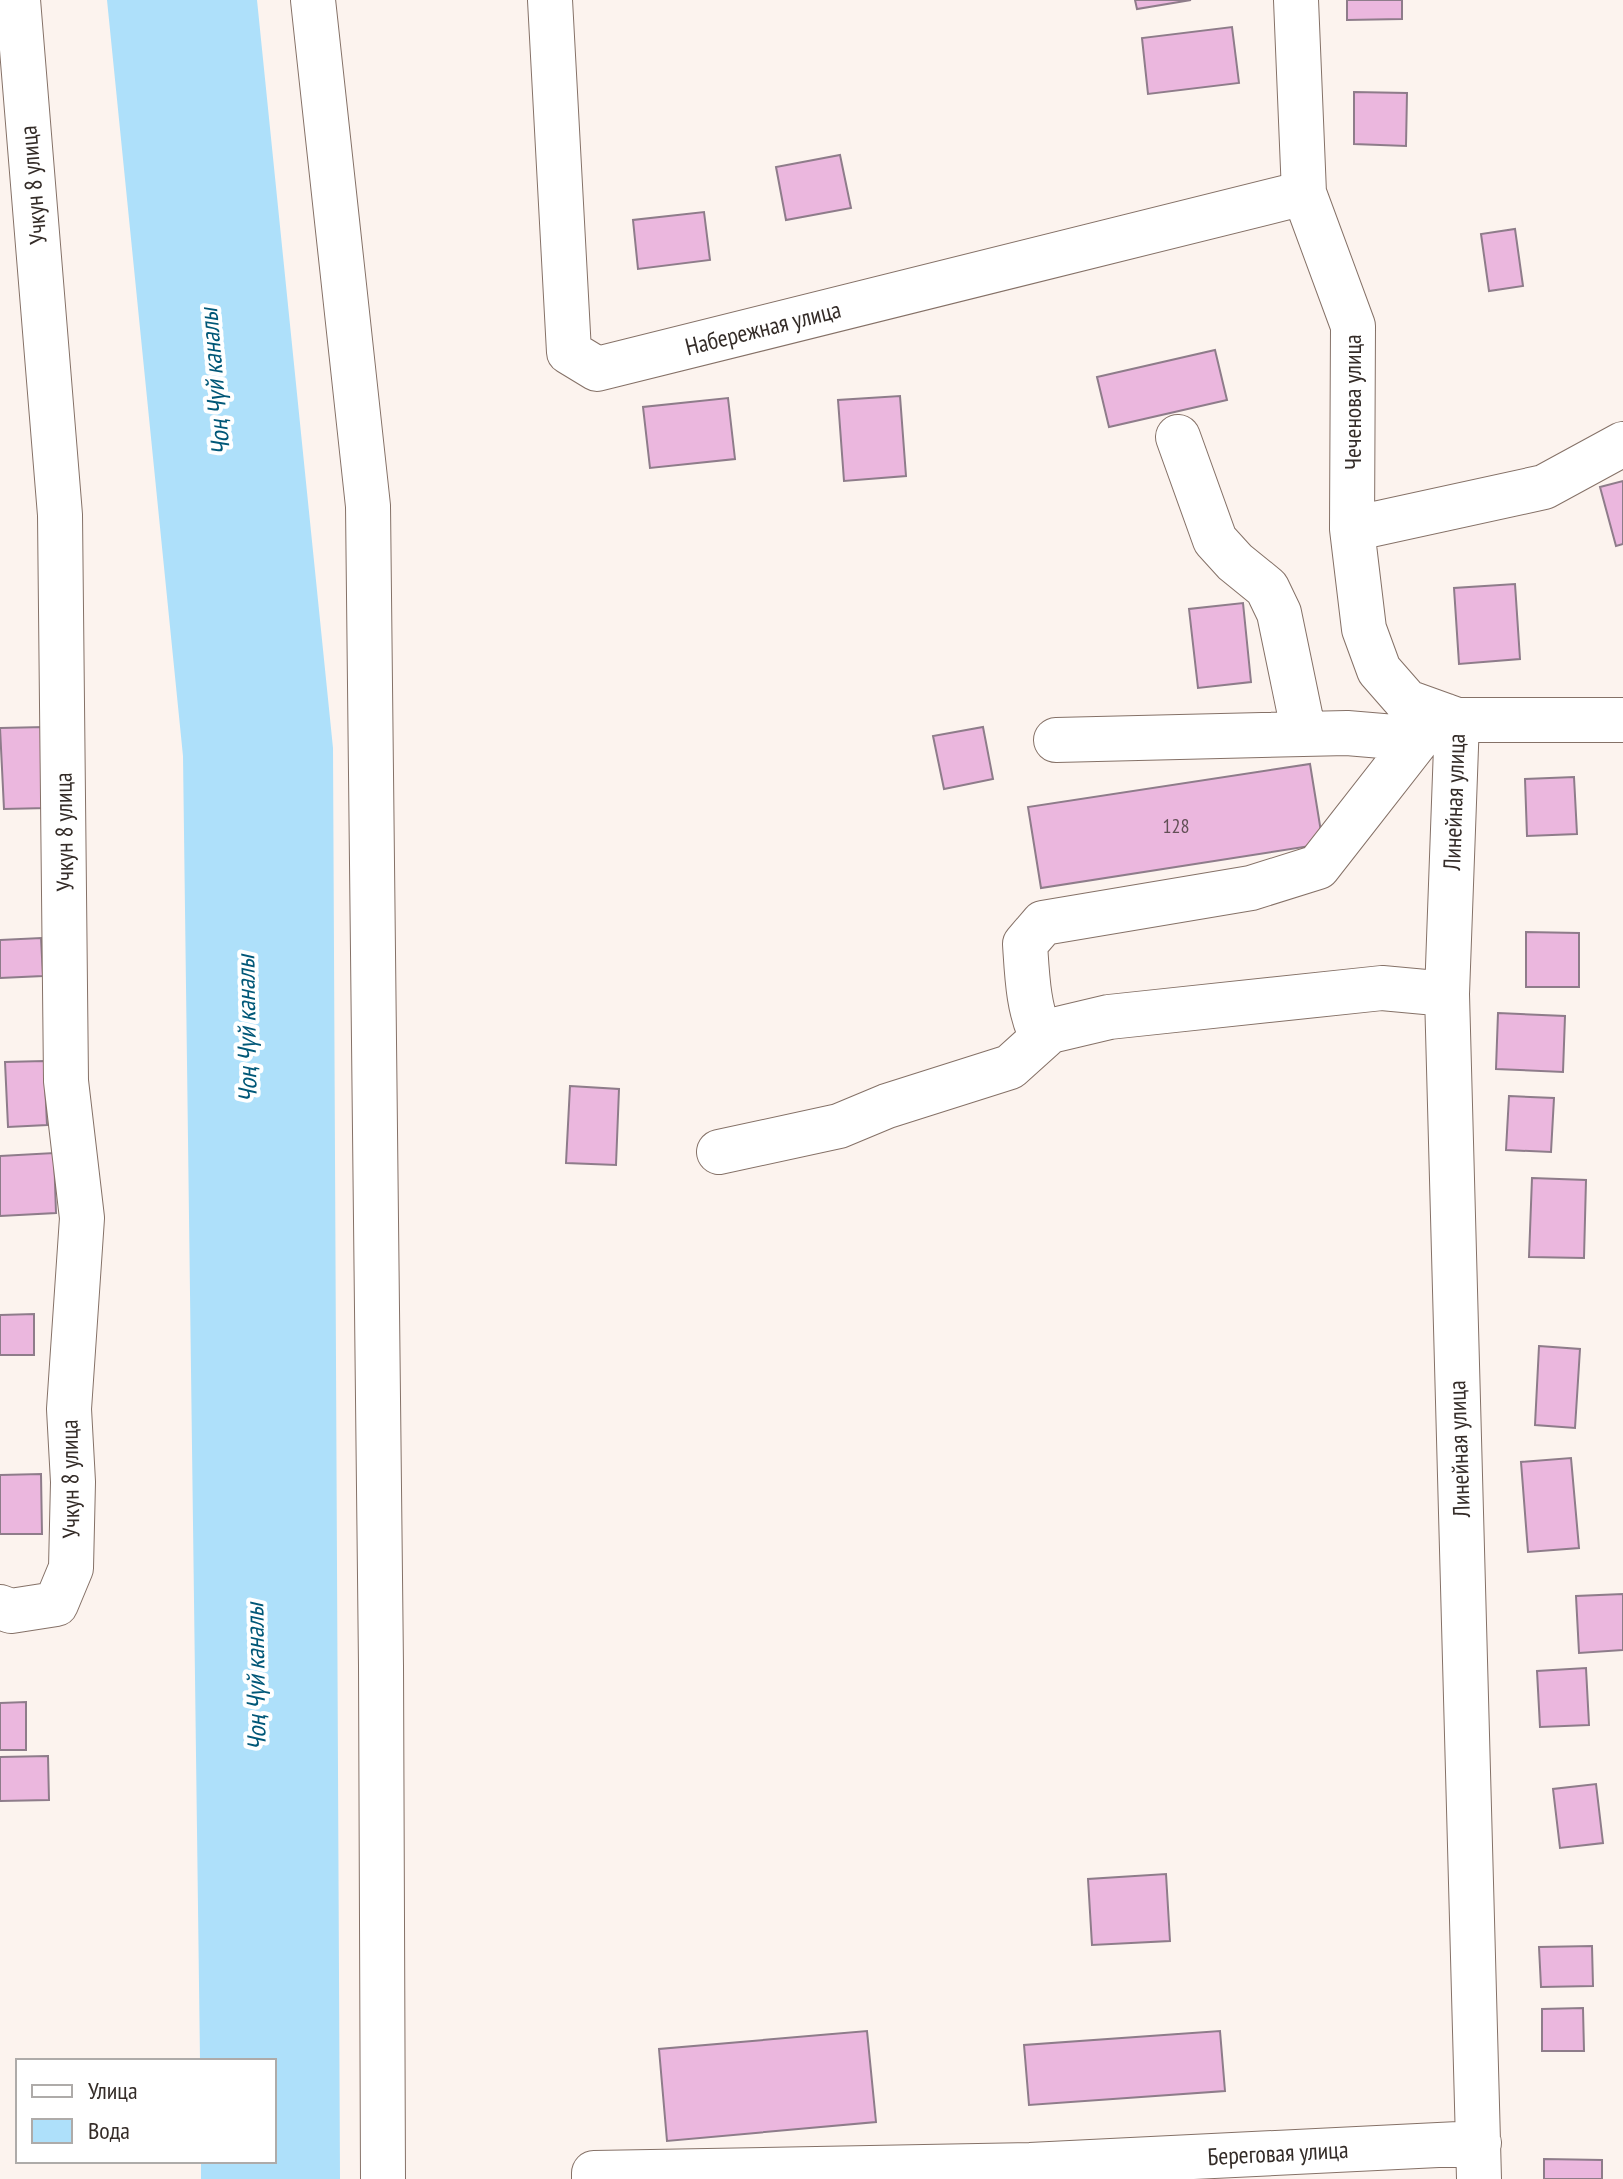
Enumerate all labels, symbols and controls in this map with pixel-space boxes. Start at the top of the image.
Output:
street label: Учкун 8 улица [12,124,54,246]
street label: Набережная улица [682,294,844,362]
water label: Чоң Чүй каналы [191,305,237,457]
street label: Чеченова улица [1337,334,1368,470]
street label: Линейная улица [1436,733,1472,872]
street label: Учкун 8 улица [47,772,81,892]
house number: 128 [1163,813,1190,839]
water label: Чоң Чүй каналы [228,953,264,1103]
street label: Линейная улица [1441,1380,1477,1519]
street label: Учкун 8 улица [53,1419,87,1539]
water label: Чоң Чүй каналы [237,1601,273,1751]
legend [16,2059,276,2163]
text: Улица [88,2075,138,2106]
text: Вода [88,2115,130,2146]
street label: Береговая улица [1207,2134,1349,2172]

